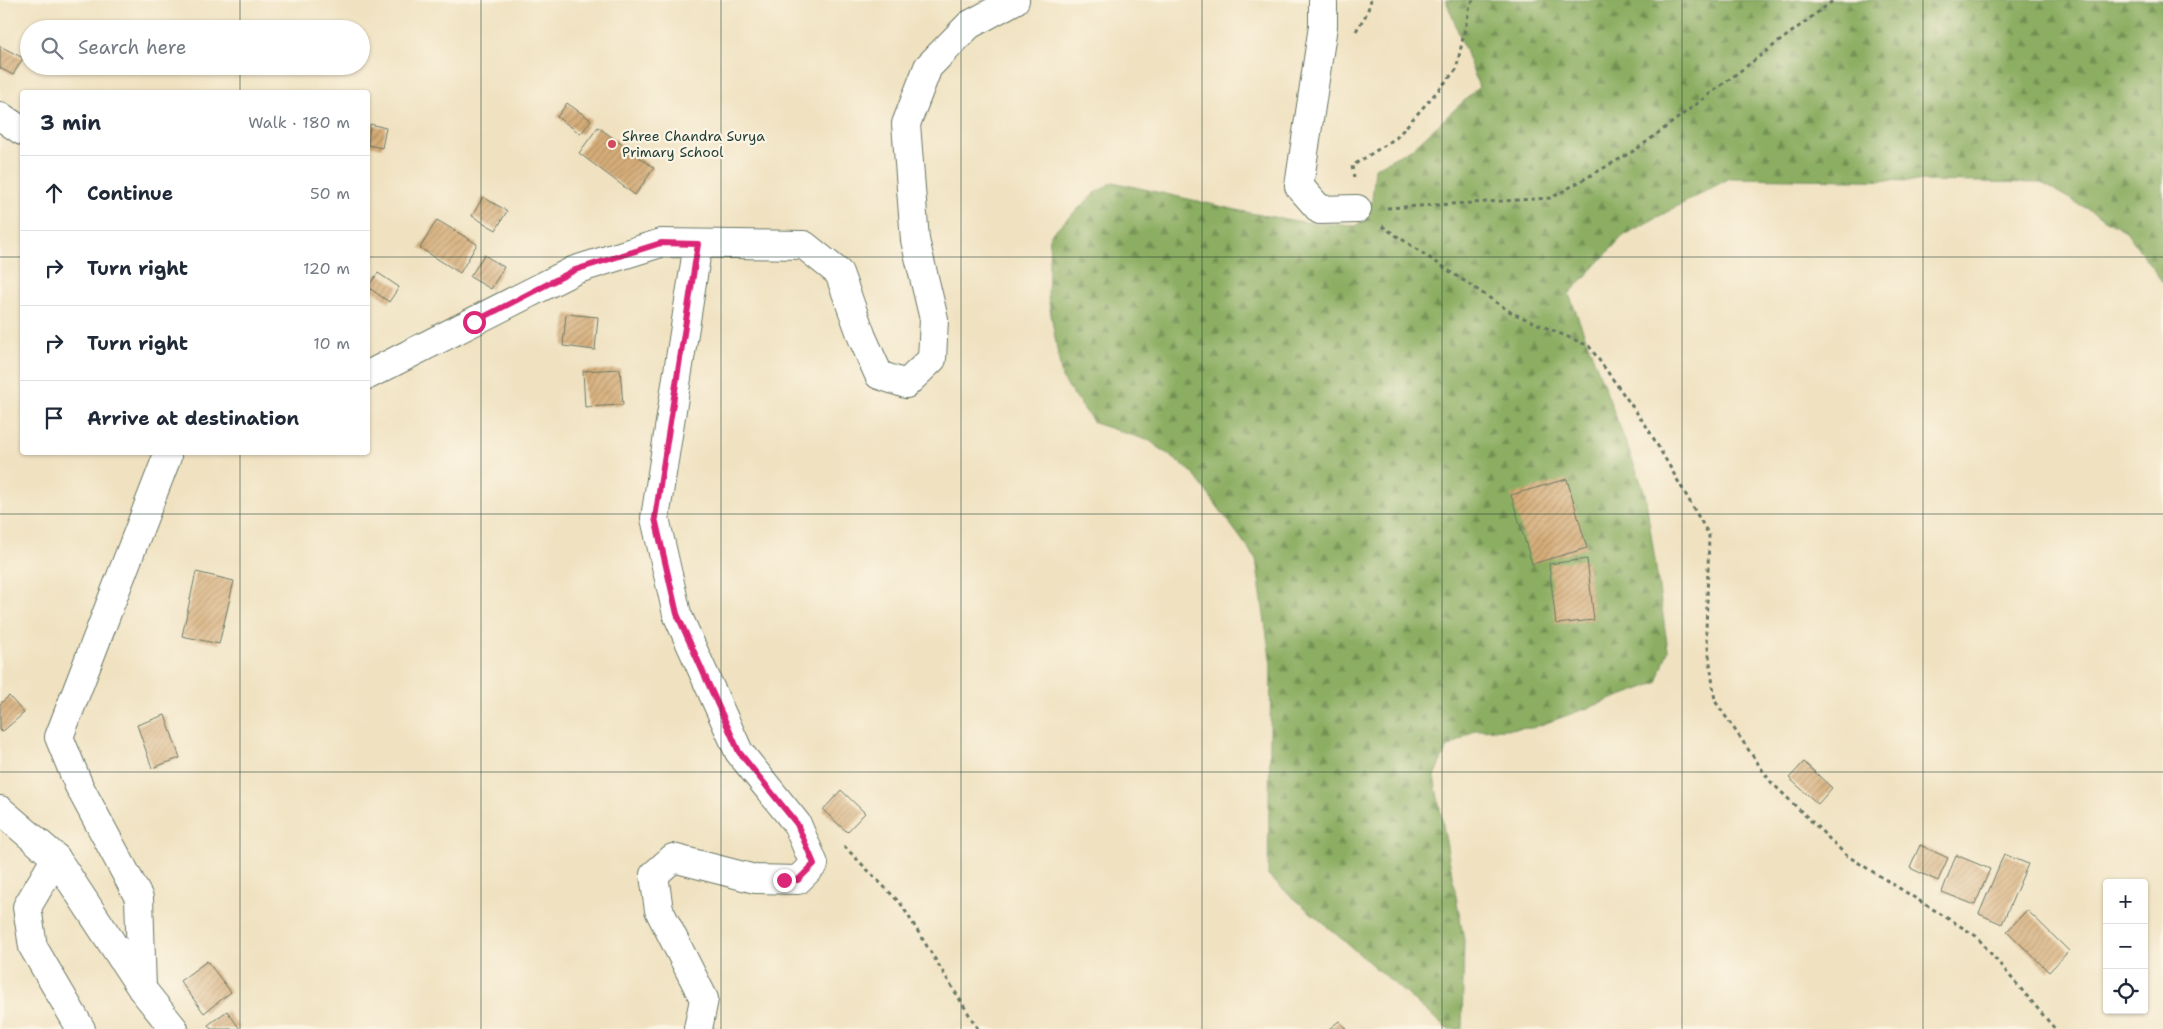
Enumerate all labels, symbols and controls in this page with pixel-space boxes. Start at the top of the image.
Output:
search box [20,20,370,75]
icon: search [38,34,66,62]
text: Search here [78,35,187,60]
text: 3 min [40,109,101,137]
text: Walk · 180 m [248,112,350,133]
place label: Shree Chandra Surya Primary School [622,127,765,161]
marker: Shree Chandra Surya Primary School [606,138,618,150]
icon: ahead [40,179,68,207]
text: Continue [87,181,173,206]
text: 50 m [310,183,350,204]
icon: right [40,254,68,282]
text: Turn right [87,256,188,281]
text: 120 m [303,258,350,279]
route start [463,311,486,334]
icon: right [40,329,68,357]
text: Turn right [87,331,188,356]
text: 10 m [313,333,350,354]
icon: arrive [40,404,68,432]
text: Arrive at destination [87,406,299,431]
route end [773,869,796,892]
map controls [2103,879,2148,1014]
button: + [2103,879,2148,924]
button: − [2103,924,2148,969]
button: locate [2103,969,2148,1014]

